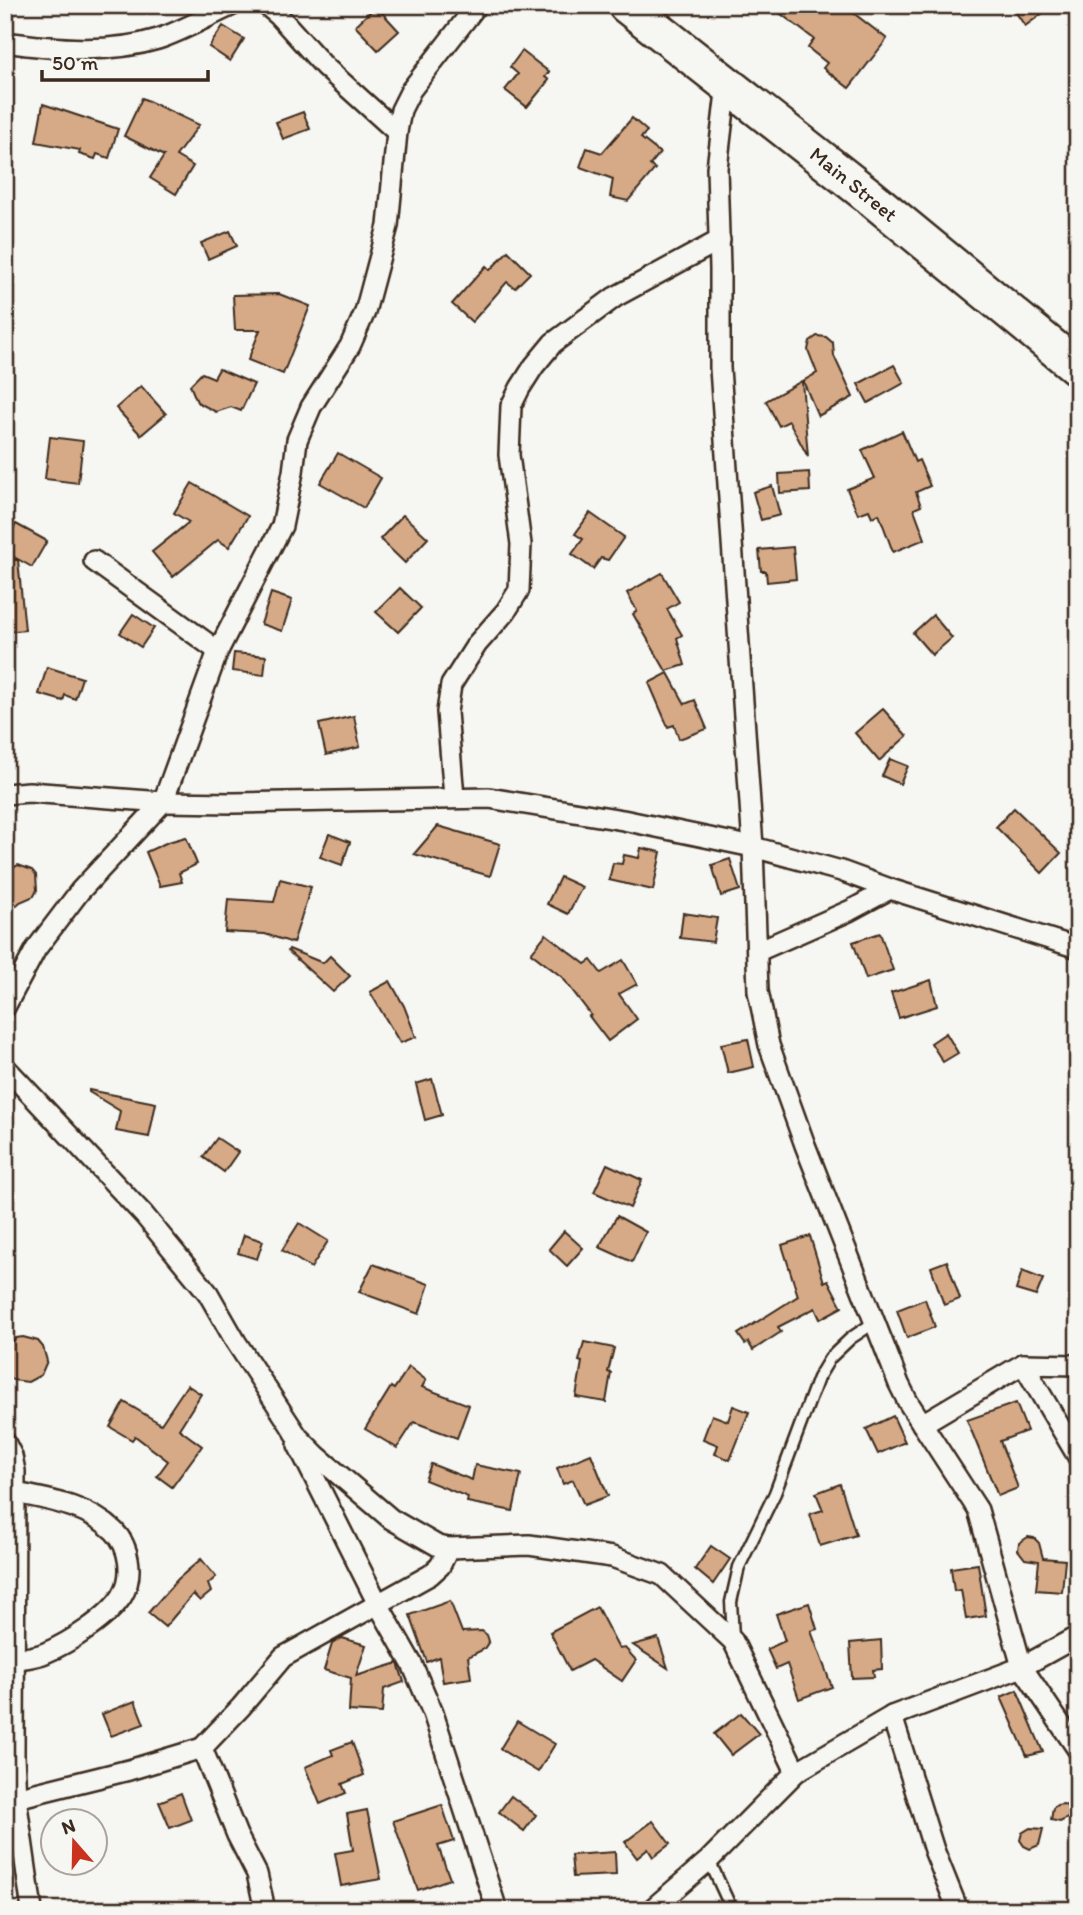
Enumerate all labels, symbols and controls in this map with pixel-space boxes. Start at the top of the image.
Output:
scale bar [42,38,208,82]
text: 50 m [52,50,99,75]
street label: Main Street [805,141,903,227]
north arrow [38,1806,108,1876]
text: N [58,1813,78,1839]

